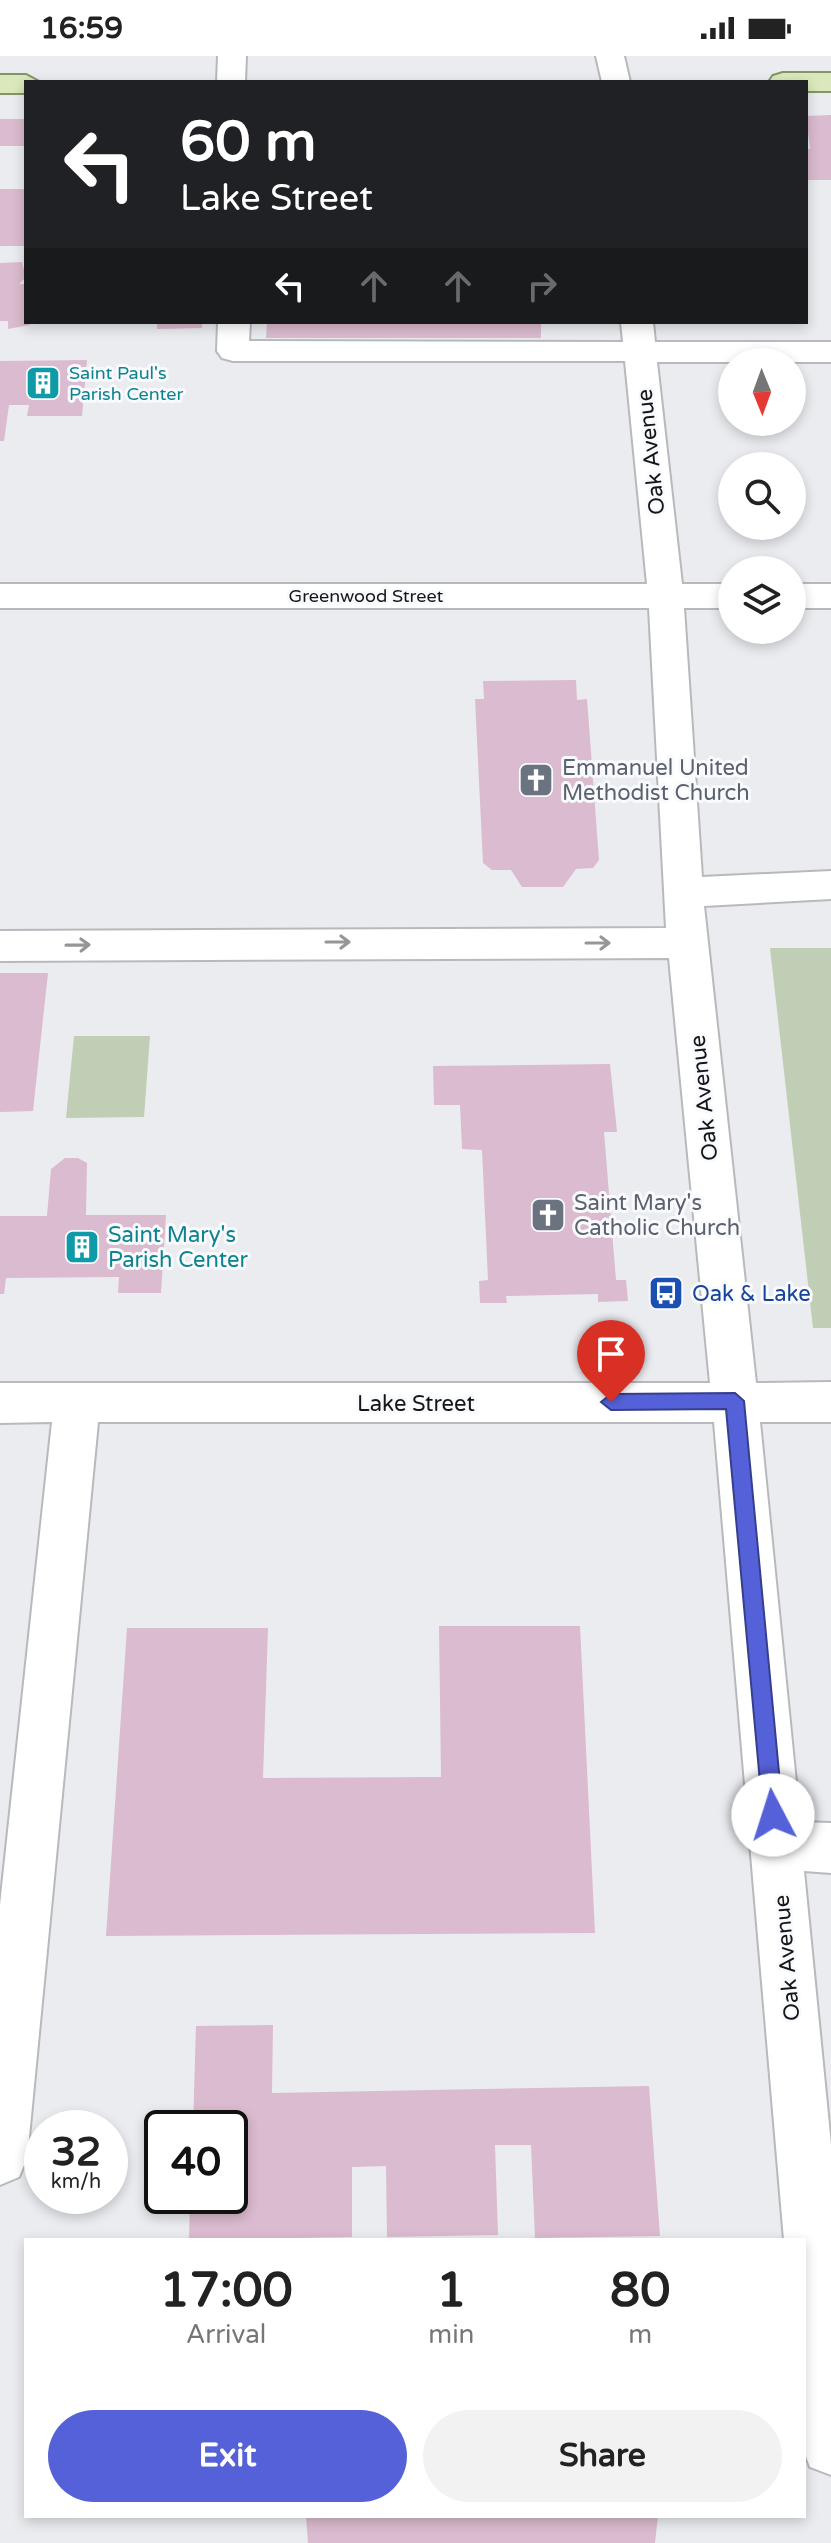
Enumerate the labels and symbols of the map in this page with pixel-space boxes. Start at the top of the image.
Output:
north arrow [718,348,806,436]
place label: Saint Paul's Parish Center [69,362,183,405]
building icon: Saint Paul's Parish Center [24,364,62,402]
street label: Oak Avenue [631,388,671,516]
street label: Greenwood Street [289,585,444,607]
place label: Emmanuel United Methodist Church [562,755,750,806]
church icon: Emmanuel United Methodist Church [517,761,555,799]
one-way arrow [324,934,351,950]
one-way arrow [584,935,611,951]
one-way arrow [64,937,91,953]
street label: Oak Avenue [684,1034,724,1162]
place label: Saint Mary's Catholic Church [574,1190,740,1241]
church icon: Saint Mary's Catholic Church [529,1196,567,1234]
place label: Saint Mary's Parish Center [108,1222,248,1273]
building icon: Saint Mary's Parish Center [63,1228,101,1266]
bus stop icon: Oak & Lake [647,1274,685,1312]
place label: Oak & Lake [692,1281,811,1307]
pin [577,1320,645,1402]
street label: Lake Street [357,1391,475,1417]
position arrow [731,1773,815,1857]
street label: Oak Avenue [769,1894,805,2022]
speed limit sign: 40 [144,2110,248,2214]

